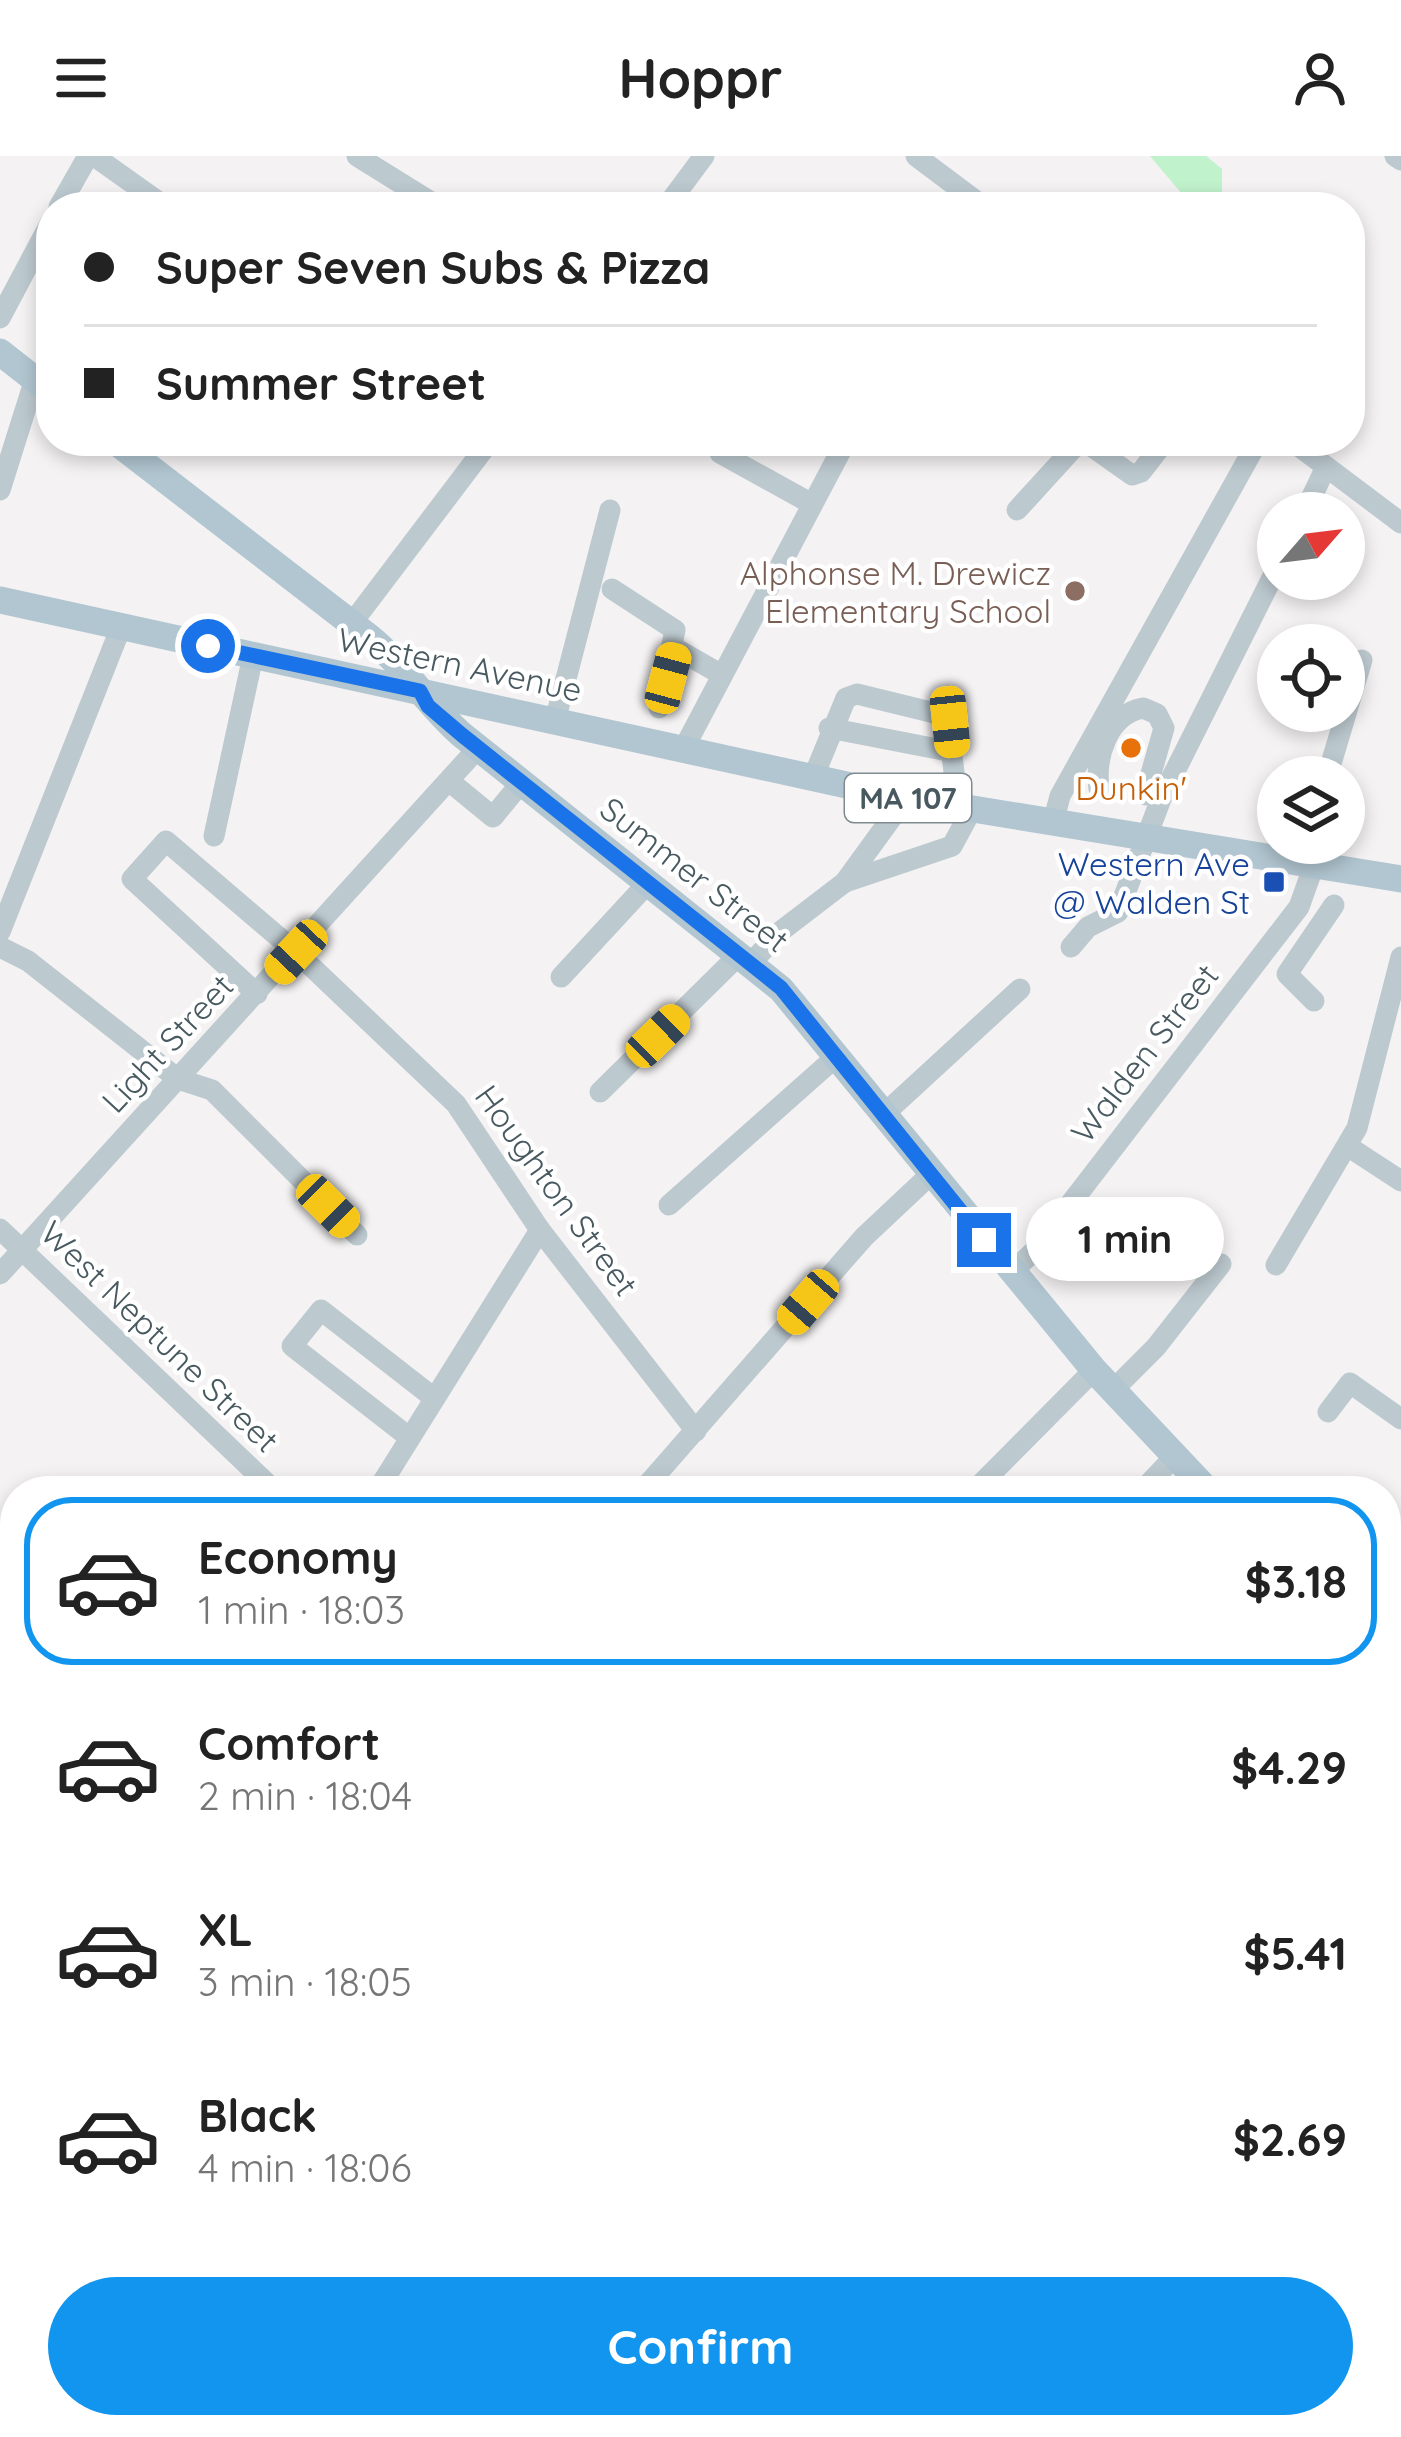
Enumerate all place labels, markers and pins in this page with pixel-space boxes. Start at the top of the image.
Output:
place label: Alphonse M. Drewicz Elementary School [740,552,1051,631]
marker: Alphonse M. Drewicz Elementary School [1062,578,1088,604]
marker: Dunkin' [1118,735,1144,761]
place label: Dunkin' [1075,767,1187,808]
place label: Western Ave @ Walden St [1054,843,1250,922]
marker: Western Ave @ Walden St [1261,869,1287,895]

